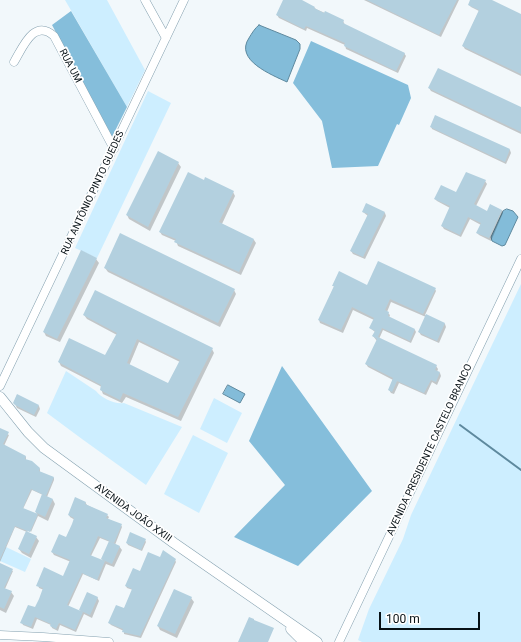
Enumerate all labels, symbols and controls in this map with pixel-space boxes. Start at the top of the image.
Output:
street label: RUA UM [56,47,84,85]
street label: RUA ANTÔNIO PINTO GUEDES [59,129,127,257]
street label: AVENIDA PRESIDENTE CASTELO BRANCO [385,362,475,538]
street label: AVENIDA JOÃO XXIII [92,481,174,545]
scale bar [381,604,482,630]
text: 100 m [386,612,420,626]

